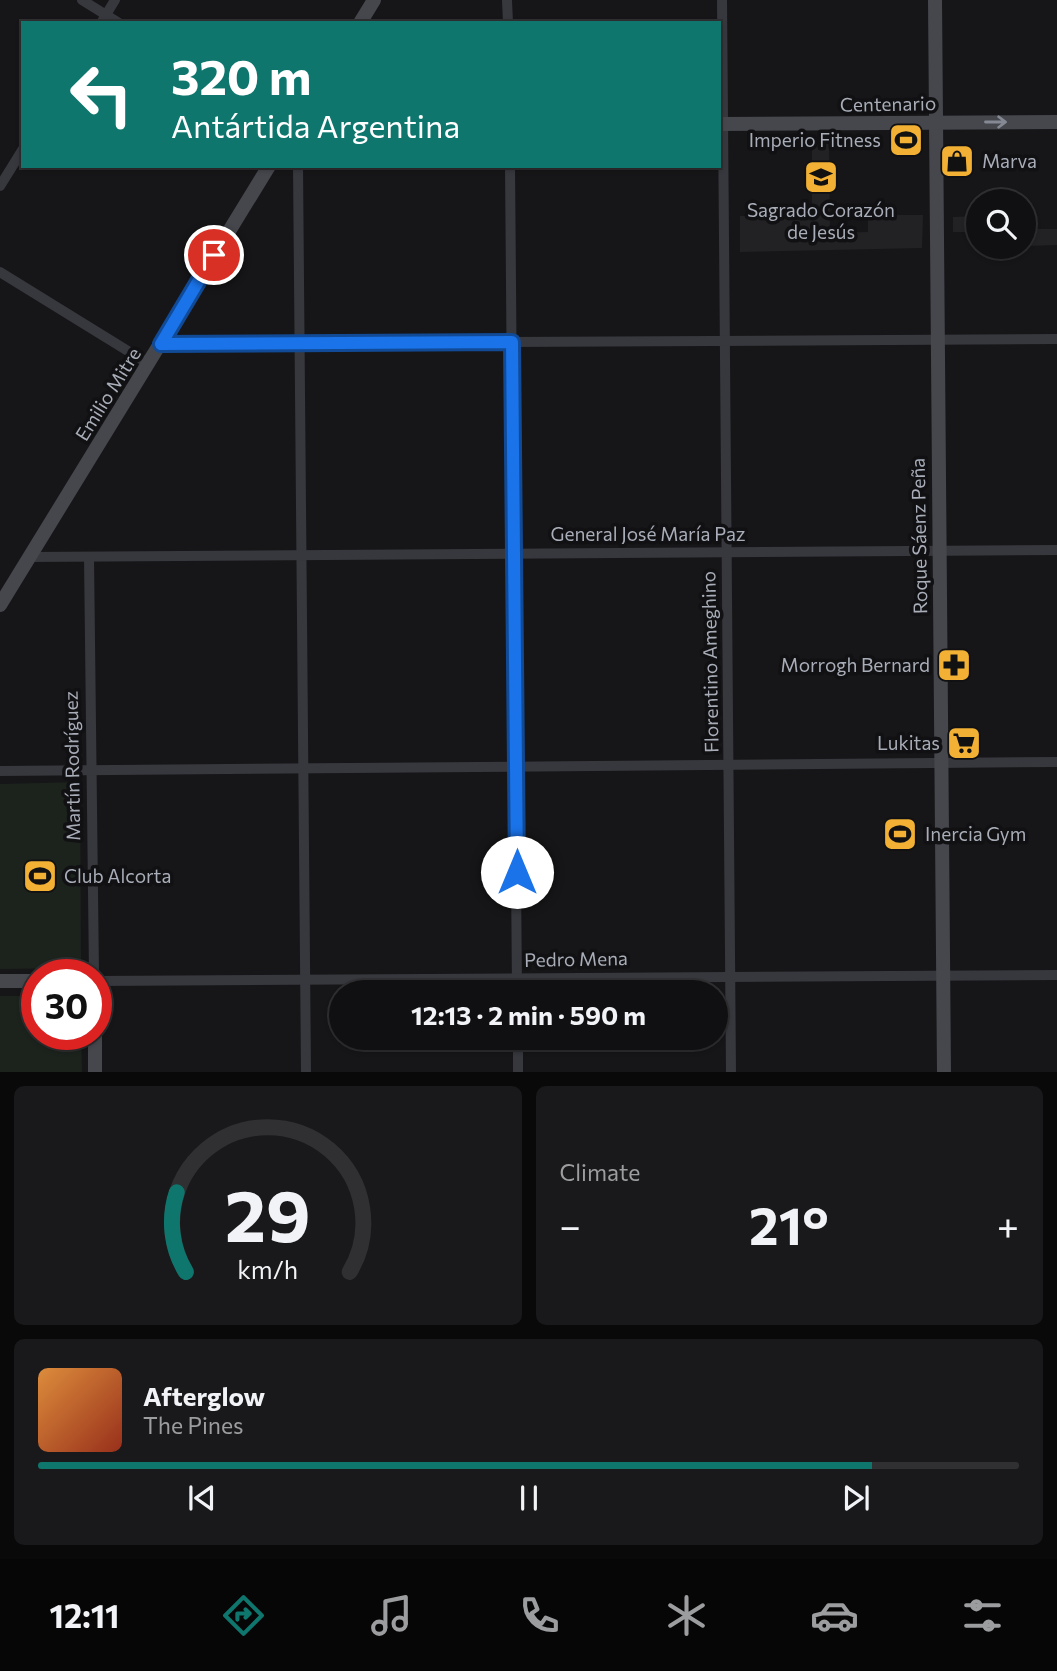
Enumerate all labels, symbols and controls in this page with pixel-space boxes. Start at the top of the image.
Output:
text: 320 m [171,45,312,105]
icon: left [56,49,147,140]
street label: Centenario [840,91,936,116]
text: Antártida Argentina [171,105,460,145]
one-way arrow [984,116,1007,129]
sports icon: Imperio Fitness [887,121,925,159]
place label: Imperio Fitness [749,128,881,151]
shop icon: Marva [938,142,976,180]
place label: Marva [982,149,1037,172]
school or university icon: Sagrado Corazón de Jesús [802,158,840,196]
map controls [966,189,1036,259]
button: search [966,189,1036,259]
place label: Sagrado Corazón de Jesús [747,198,895,243]
pin [184,225,244,285]
icon: arrive [195,236,233,274]
street label: Emilio Mitre [70,343,145,445]
street label: Roque Sáenz Peña [906,458,931,614]
street label: General José María Paz [551,522,745,545]
street label: Florentino Ameghino [696,571,723,753]
pharmacy icon: Morrogh Bernard [935,646,973,684]
place label: Morrogh Bernard [781,653,930,676]
street label: Martín Rodríguez [59,691,84,841]
supermarket icon: Lukitas [945,724,983,762]
place label: Lukitas [877,731,940,754]
sports icon: Inercia Gym [881,815,919,853]
place label: Inercia Gym [925,822,1026,845]
position arrow [480,835,554,909]
sports icon: Club Alcorta [21,857,59,895]
place label: Club Alcorta [64,864,171,887]
street label: Pedro Mena [524,946,628,971]
speed limit sign: 30 [21,959,112,1050]
text: 12:13 · 2 min · 590 m [411,999,646,1030]
text: Climate [560,1158,641,1186]
text: 29 [225,1168,311,1257]
text: 21° [749,1192,829,1256]
text: − [560,1201,581,1248]
text: + [997,1201,1019,1248]
text: km/h [237,1253,298,1283]
text: Afterglow [143,1380,265,1411]
text: The Pines [143,1411,244,1439]
icon: previous [183,1479,221,1517]
icon: pause [510,1479,548,1517]
icon: next [837,1479,875,1517]
icon: directions [219,1591,268,1640]
icon: music [367,1591,416,1640]
icon: phone [515,1591,564,1640]
icon: climate [662,1591,711,1640]
icon: car [810,1591,859,1640]
icon: filters [958,1591,1007,1640]
text: 12:11 [49,1595,120,1635]

